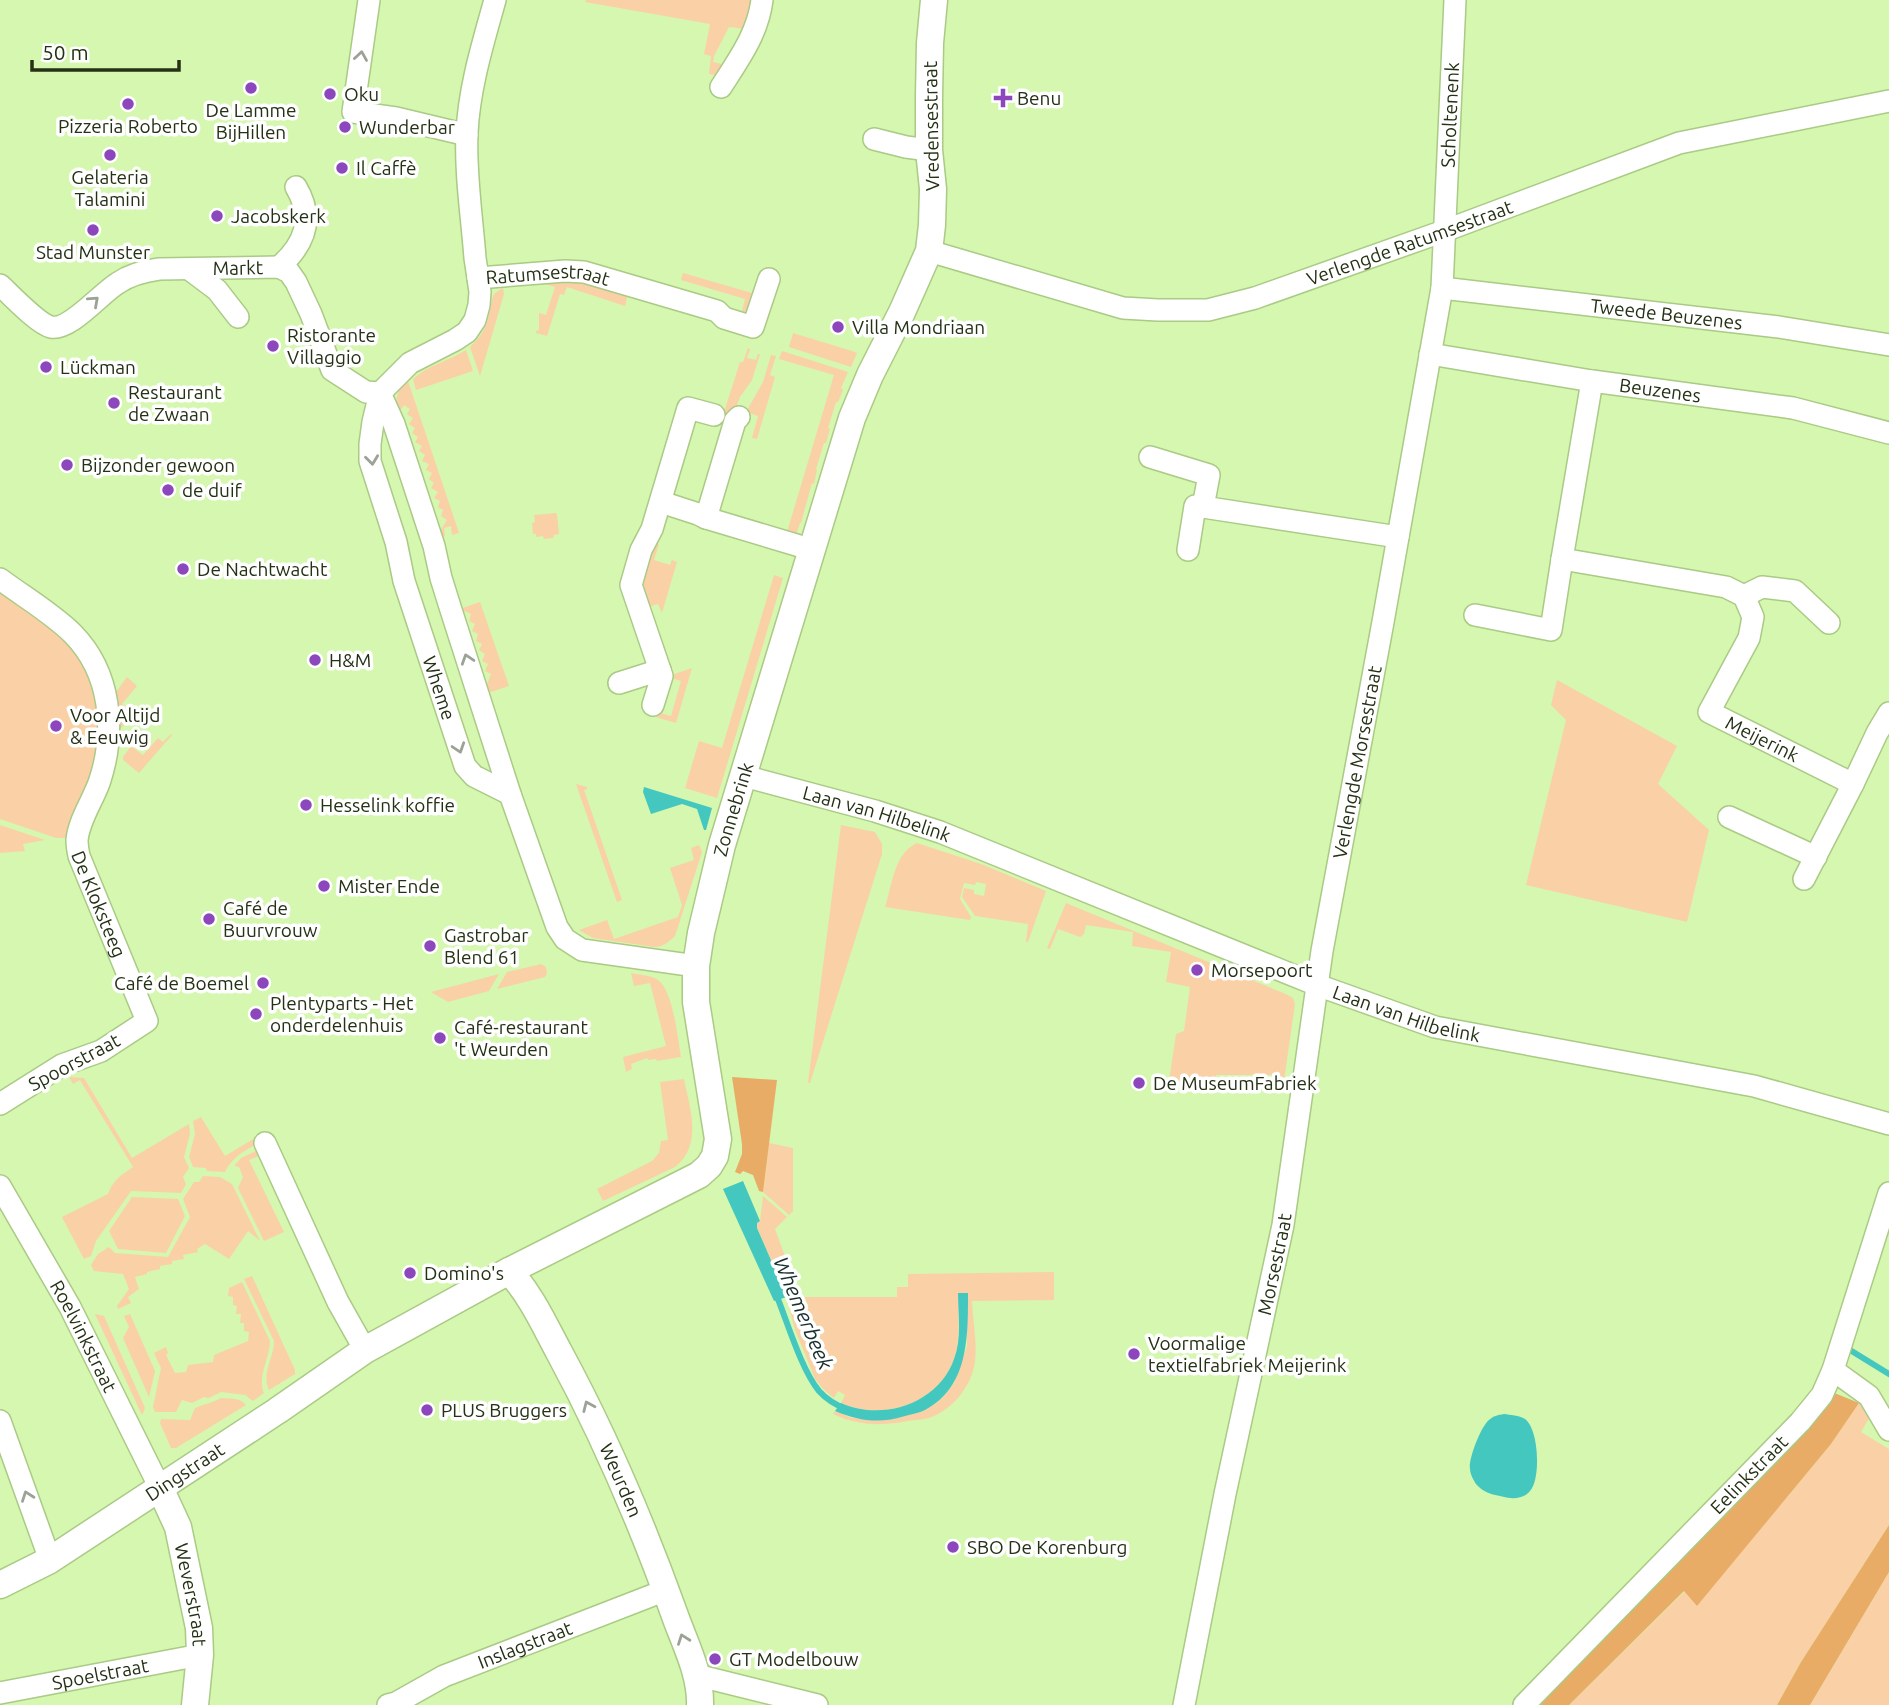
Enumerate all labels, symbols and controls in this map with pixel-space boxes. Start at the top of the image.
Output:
scale bar [32,28,178,72]
text: 50 m [42,40,89,64]
one-way arrow [353,50,368,62]
street label: Vredensestraat [919,60,943,191]
street label: Scholtenenk [1436,61,1463,168]
marker: De Lamme BijHillen [243,80,259,96]
place label: Oku [344,83,379,105]
marker: Oku [322,86,338,102]
place label: Benu [1017,87,1061,109]
marker: Benu [995,90,1011,106]
marker: Pizzeria Roberto [120,96,136,112]
place label: De Lamme BijHillen [206,99,297,143]
place label: Pizzeria Roberto [58,115,198,137]
place label: Wunderbar [359,116,455,138]
marker: Wunderbar [337,119,353,135]
marker: Gelateria Talamini [102,147,118,163]
place label: Il Caffè [356,157,417,179]
marker: Il Caffè [334,160,350,176]
place label: Gelateria Talamini [71,166,149,210]
street label: Verlengde Ratumsestraat [1304,195,1516,290]
place label: Jacobskerk [231,205,326,227]
marker: Jacobskerk [209,208,225,224]
marker: Stad Munster [85,222,101,238]
place label: Stad Munster [36,241,150,263]
street label: Markt [213,256,264,279]
street label: Ratumsestraat [485,260,613,290]
street label: Tweede Beuzenes [1589,294,1744,334]
one-way arrow [86,297,99,310]
place label: Villa Mondriaan [852,316,985,338]
marker: Villa Mondriaan [830,319,846,335]
place label: Ristorante Villaggio [287,324,376,368]
marker: Ristorante Villaggio [265,338,281,354]
place label: Lückman [60,356,136,378]
marker: Lückman [38,359,54,375]
street label: Beuzenes [1618,374,1702,407]
place label: Restaurant de Zwaan [128,381,222,425]
marker: Restaurant de Zwaan [106,395,122,411]
place label: Bijzonder gewoon [81,454,235,476]
one-way arrow [364,454,379,466]
marker: Bijzonder gewoon [59,457,75,473]
place label: de duif [182,479,243,501]
marker: de duif [160,482,176,498]
place label: De Nachtwacht [197,558,328,580]
marker: De Nachtwacht [175,561,191,577]
place label: H&M [329,649,371,671]
marker: H&M [307,652,323,668]
street label: Wheme [418,653,460,723]
one-way arrow [461,654,475,666]
street label: Verlengde Morsestraat [1328,663,1386,860]
place label: Voor Altijd & Eeuwig [70,704,160,748]
street label: Meijerink [1722,711,1803,766]
marker: Voor Altijd & Eeuwig [48,718,64,734]
one-way arrow [451,741,465,753]
street label: Zonnebrink [709,759,758,859]
street label: Laan van Hilbelink [800,781,954,846]
place label: Hesselink koffie [320,794,455,816]
marker: Hesselink koffie [298,797,314,813]
street label: De Kloksteeg [67,847,131,960]
place label: Mister Ende [338,875,440,897]
marker: Mister Ende [316,878,332,894]
place label: Café de Buurvrouw [223,897,318,941]
marker: Café de Buurvrouw [201,911,217,927]
place label: Gastrobar Blend 61 [444,924,528,968]
marker: Gastrobar Blend 61 [422,938,438,954]
place label: Morsepoort [1211,959,1313,981]
marker: Morsepoort [1189,962,1205,978]
place label: Café de Boemel [114,972,249,994]
marker: Café de Boemel [255,975,271,991]
street label: Laan van Hilbelink [1330,981,1482,1046]
place label: Plentyparts - Het onderdelenhuis [270,992,414,1036]
marker: Plentyparts - Het onderdelenhuis [248,1006,264,1022]
place label: Café-restaurant 't Weurden [454,1016,588,1060]
street label: Spoorstraat [25,1028,124,1095]
marker: Café-restaurant 't Weurden [432,1030,448,1046]
place label: De MuseumFabriek [1153,1072,1317,1094]
marker: De MuseumFabriek [1131,1075,1147,1091]
street label: Morsestraat [1253,1211,1296,1317]
water label: Whemerbeek [769,1253,839,1373]
place label: Domino's [424,1262,504,1284]
marker: Domino's [402,1265,418,1281]
street label: Roelvinkstraat [46,1276,122,1396]
place label: Voormalige textielfabriek Meijerink [1148,1332,1347,1376]
marker: Voormalige textielfabriek Meijerink [1126,1346,1142,1362]
place label: PLUS Bruggers [441,1399,567,1421]
one-way arrow [582,1401,596,1414]
marker: PLUS Bruggers [419,1402,435,1418]
street label: Eelinkstraat [1706,1430,1792,1518]
street label: Dingstraat [141,1437,229,1505]
street label: Weurden [595,1440,647,1520]
one-way arrow [21,1490,35,1502]
place label: SBO De Korenburg [967,1536,1127,1558]
marker: SBO De Korenburg [945,1539,961,1555]
street label: Weverstraat [171,1541,211,1647]
street label: Inslagstraat [474,1616,576,1673]
one-way arrow [678,1634,692,1646]
place label: GT Modelbouw [729,1648,859,1670]
marker: GT Modelbouw [707,1651,723,1667]
street label: Spoelstraat [50,1654,151,1694]

